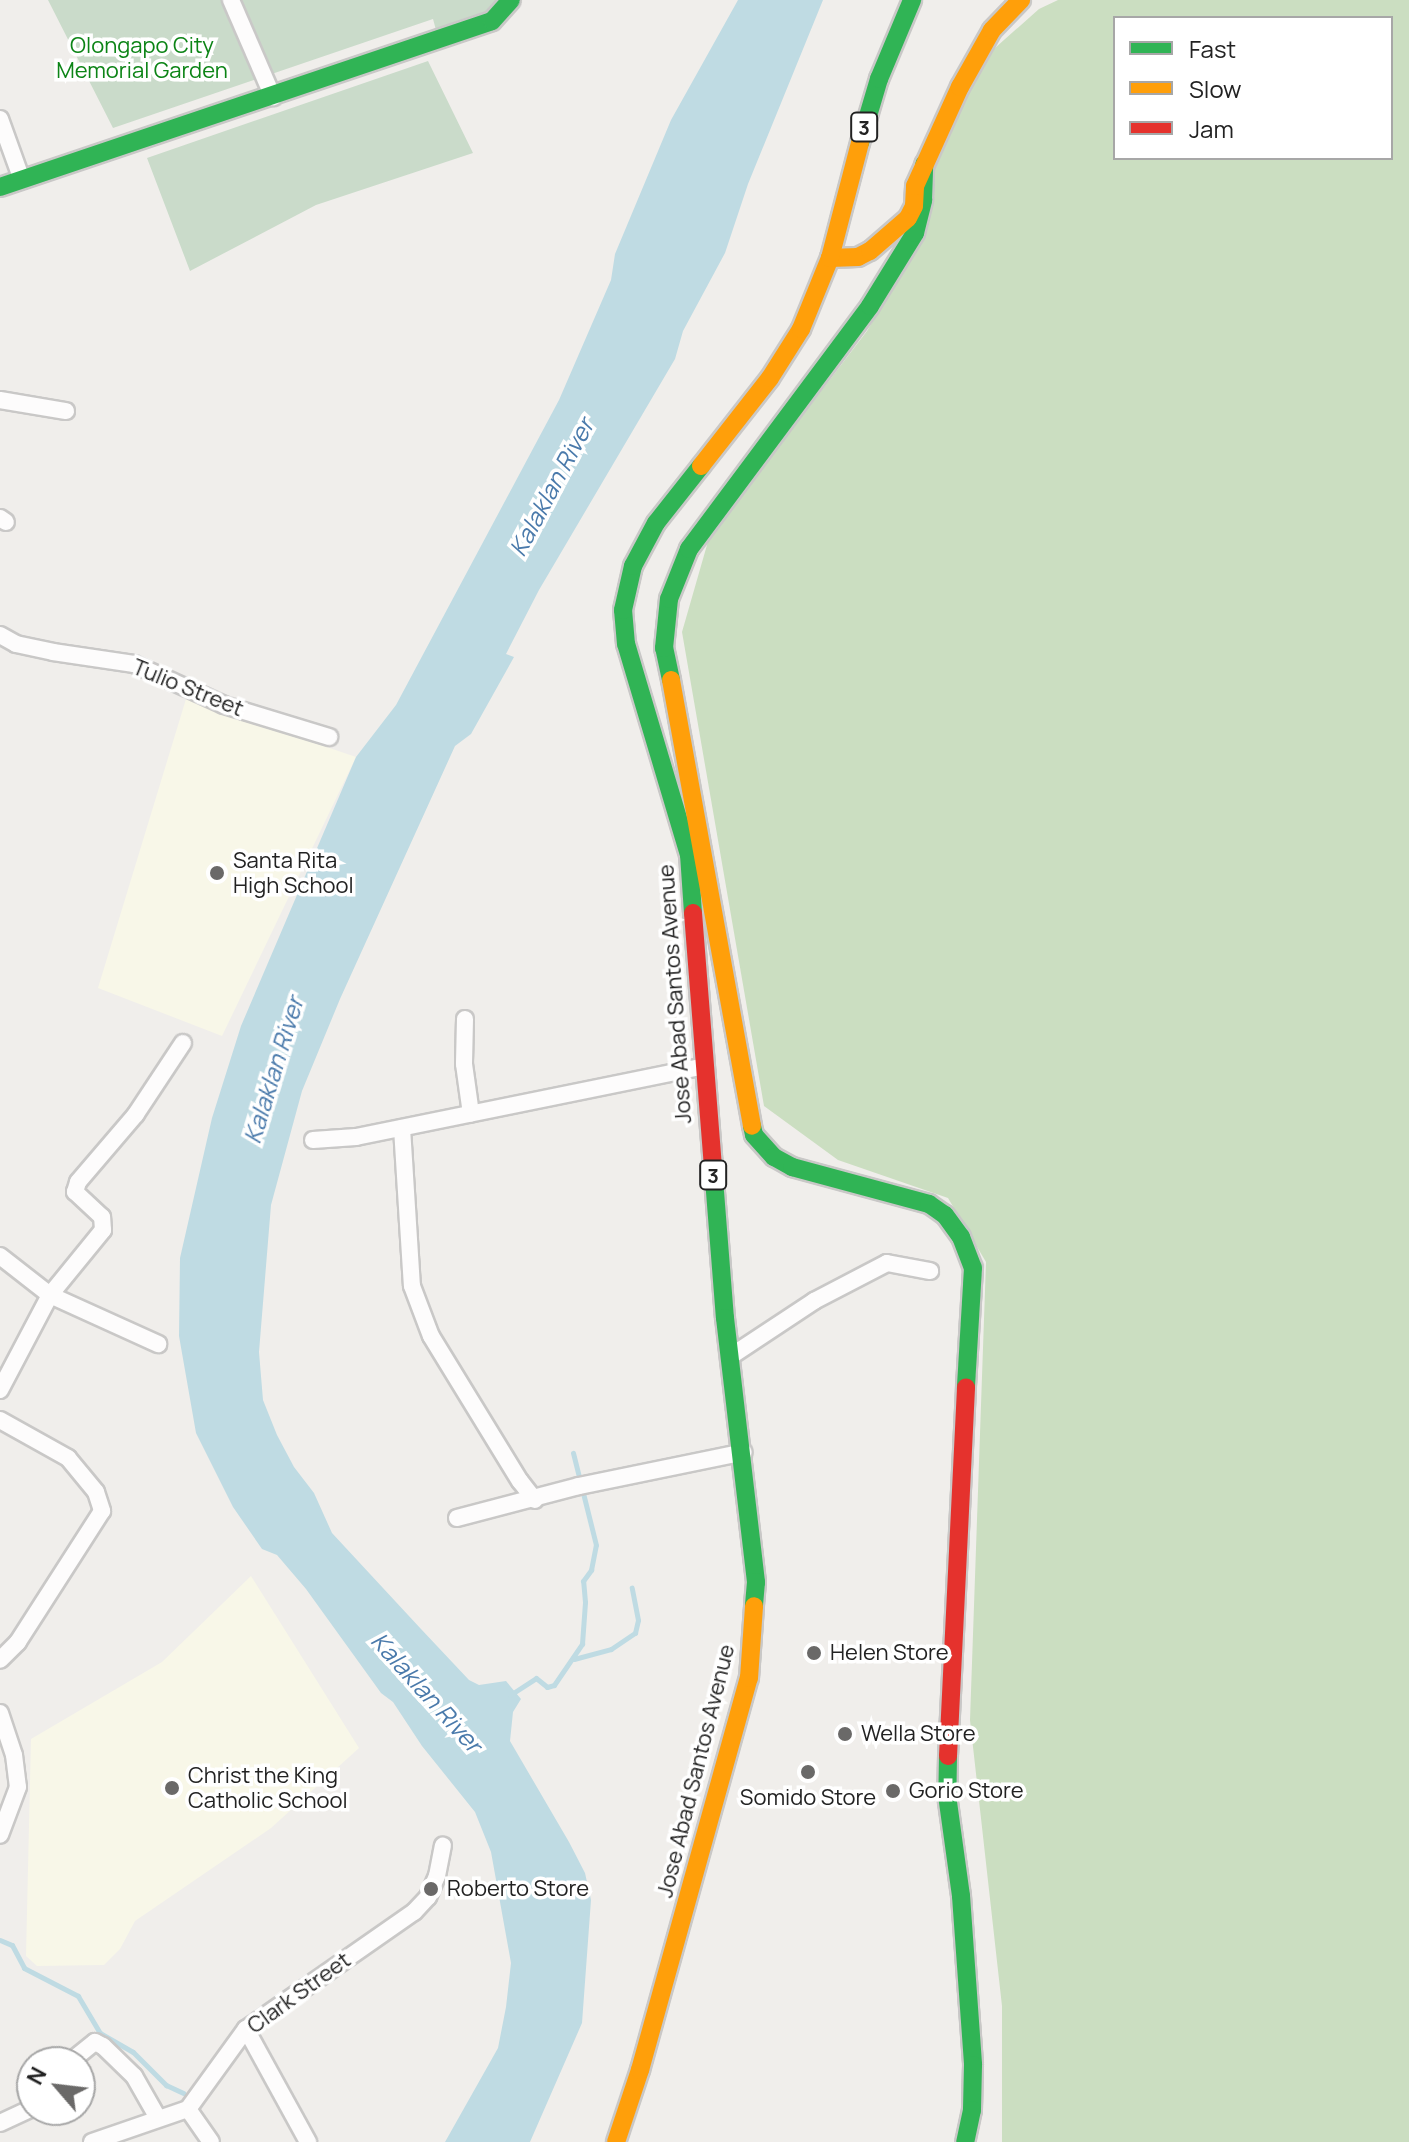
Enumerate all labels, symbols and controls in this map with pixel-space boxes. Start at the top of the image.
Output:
legend [1113,16,1393,160]
park label: Olongapo City Memorial Garden [56,32,228,84]
text: Fast [1189,32,1236,65]
text: Slow [1189,72,1242,105]
road number: 3 [850,111,878,143]
text: Jam [1189,112,1234,145]
water label: Kalaklan River [503,413,599,561]
street label: Tulio Street [129,654,247,722]
place label: Santa Rita High School [233,847,354,898]
street label: Jose Abad Santos Avenue [653,863,697,1125]
marker: Santa Rita High School [208,864,226,882]
water label: Kalaklan River [237,993,309,1147]
road number: 3 [699,1159,727,1191]
water label: Kalaklan River [366,1626,488,1758]
place label: Helen Store [830,1640,949,1666]
street label: Jose Abad Santos Avenue [652,1642,740,1900]
marker: Helen Store [805,1644,823,1662]
place label: Wella Store [861,1721,976,1747]
marker: Wella Store [836,1725,854,1743]
place label: Christ the King Catholic School [188,1762,348,1814]
marker: Somido Store [799,1763,817,1781]
place label: Gorio Store [909,1778,1024,1804]
marker: Christ the King Catholic School [163,1779,181,1797]
marker: Gorio Store [884,1782,902,1800]
place label: Somido Store [740,1785,876,1811]
place label: Roberto Store [447,1876,589,1902]
marker: Roberto Store [422,1880,440,1898]
street label: Clark Street [242,1947,356,2039]
north arrow [16,2046,96,2126]
text: N [20,2062,54,2090]

